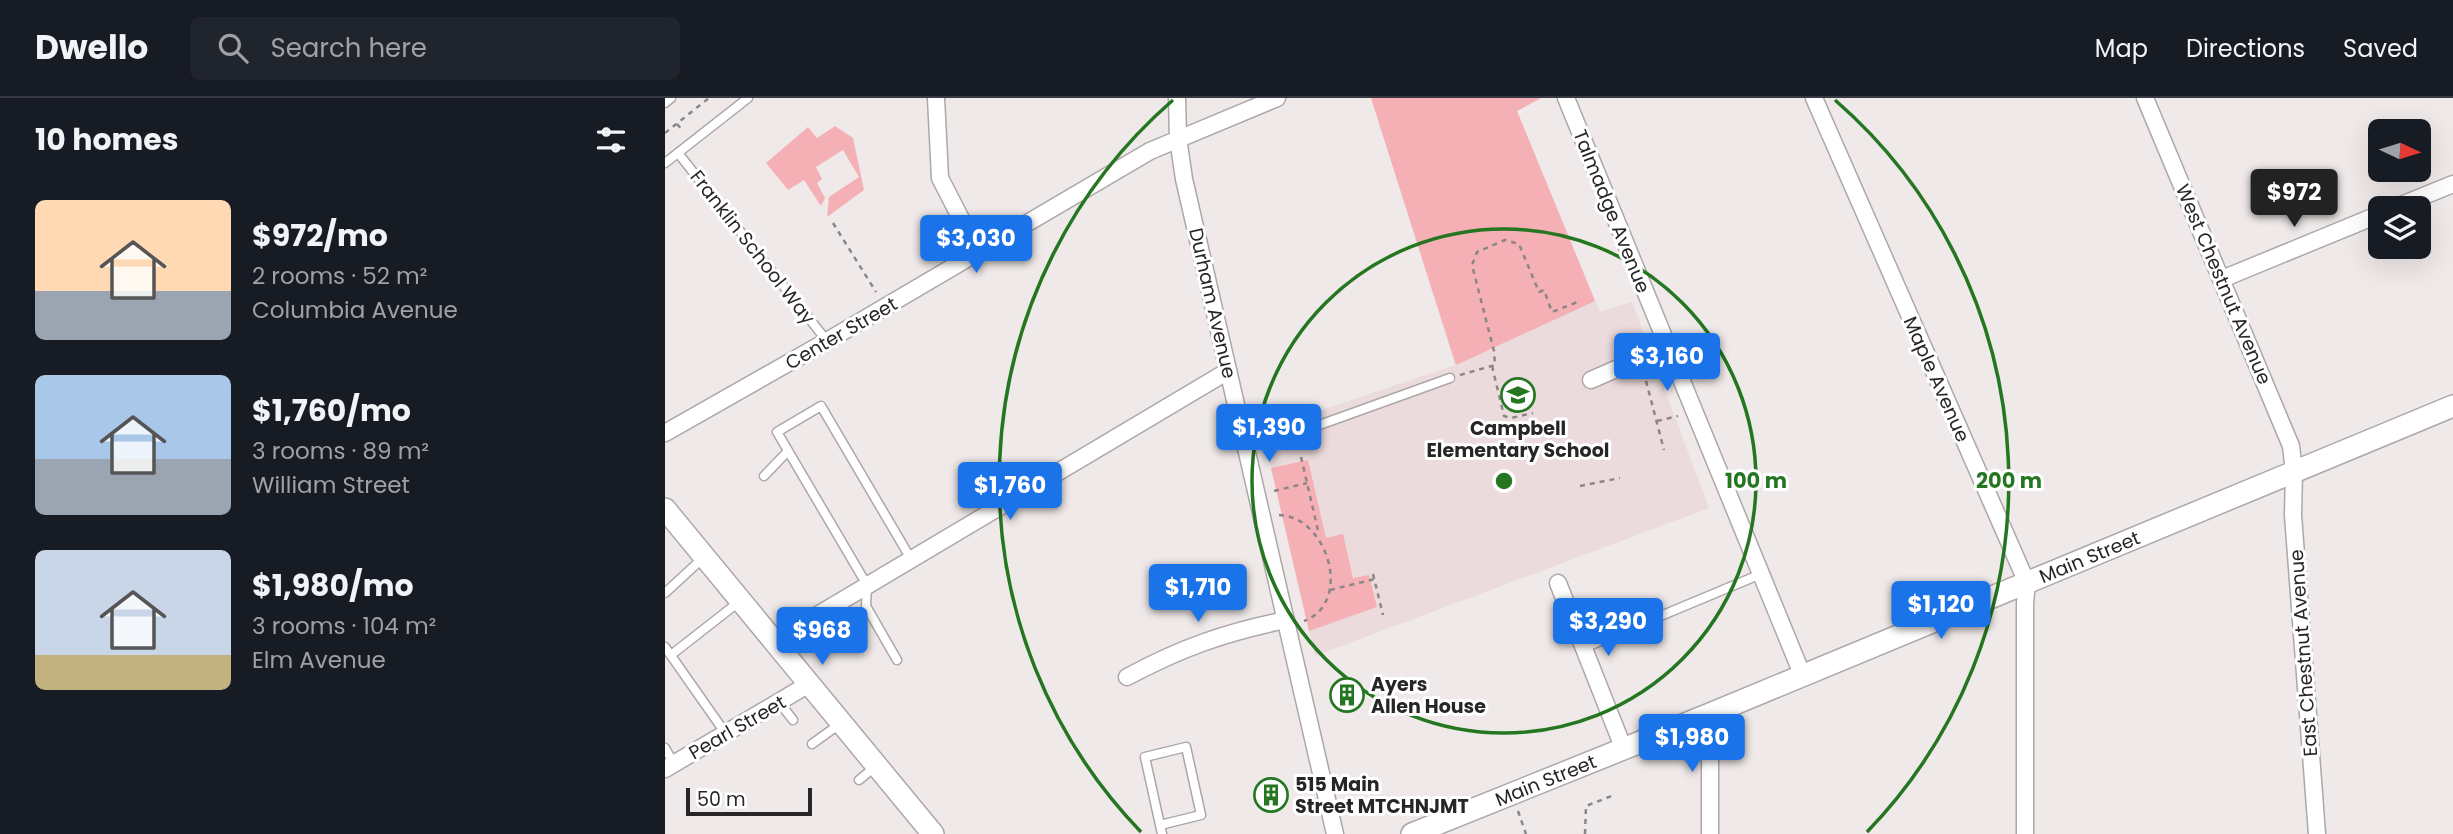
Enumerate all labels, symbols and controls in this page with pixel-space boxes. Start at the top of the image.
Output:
search box [190,17,680,80]
text: Dwello [35,24,148,71]
icon: search [214,29,252,67]
text: Search here [270,30,427,66]
text: Map [2095,32,2148,65]
text: Directions [2186,32,2305,65]
text: Saved [2343,32,2418,65]
text: 10 homes [35,118,179,161]
north arrow [2368,119,2431,182]
map controls [2368,119,2431,259]
icon: filters [592,121,630,159]
street label: Talmadge Avenue [1566,125,1657,297]
street label: Franklin School Way [684,165,822,330]
pin: $972 [2253,170,2335,229]
text: $972 [2267,176,2321,208]
street label: West Chestnut Avenue [2169,180,2278,389]
button: layers [2368,196,2431,259]
text: $972/mo [252,214,388,257]
pin: $3,030 [919,216,1033,275]
text: $3,030 [936,222,1016,254]
street label: Durham Avenue [1182,225,1243,381]
icon: home [91,228,175,312]
text: 2 rooms · 52 m² [252,260,427,292]
street label: Center Street [780,290,902,376]
text: Columbia Avenue [252,294,458,326]
street label: Maple Avenue [1897,312,1976,446]
pin: $3,160 [1610,334,1724,393]
text: $3,160 [1630,340,1704,372]
school or university icon: Campbell Elementary School [1499,376,1537,414]
text: $1,760/mo [252,389,411,432]
icon: home [91,403,175,487]
pin: $1,390 [1212,404,1326,464]
text: $1,390 [1232,411,1306,443]
place label: Campbell Elementary School [1427,415,1609,464]
text: 3 rooms · 89 m² [252,435,429,467]
pin: $1,760 [953,462,1067,522]
text: 100 m [1725,466,1787,495]
text: 200 m [1976,466,2042,495]
text: William Street [252,469,410,501]
text: $1,760 [974,469,1046,501]
centre of rings [1492,469,1516,493]
street label: Main Street [2035,524,2144,590]
street label: East Chestnut Avenue [2283,548,2324,757]
text: $1,980/mo [252,564,414,607]
pin: $1,710 [1141,564,1255,624]
text: $1,710 [1165,571,1231,603]
icon: home [91,578,175,662]
pin: $1,120 [1884,582,1998,641]
text: $1,120 [1907,588,1975,620]
pin: $3,290 [1551,598,1665,658]
text: $3,290 [1569,605,1647,637]
pin: $968 [781,608,863,667]
text: 3 rooms · 104 m² [252,610,436,642]
text: $968 [793,614,851,646]
text: Elm Avenue [252,644,386,676]
place label: Ayers Allen House [1371,671,1486,720]
building icon: Ayers Allen House [1328,676,1366,714]
street label: Pearl Street [684,689,791,766]
pin: $1,980 [1635,714,1749,774]
text: $1,980 [1655,721,1729,753]
street label: Main Street [1491,748,1600,813]
place label: 515 Main Street MTCHNJMT [1295,771,1469,820]
building icon: 515 Main Street MTCHNJMT [1252,776,1290,814]
scale bar [686,785,812,817]
text: 50 m [697,786,746,813]

